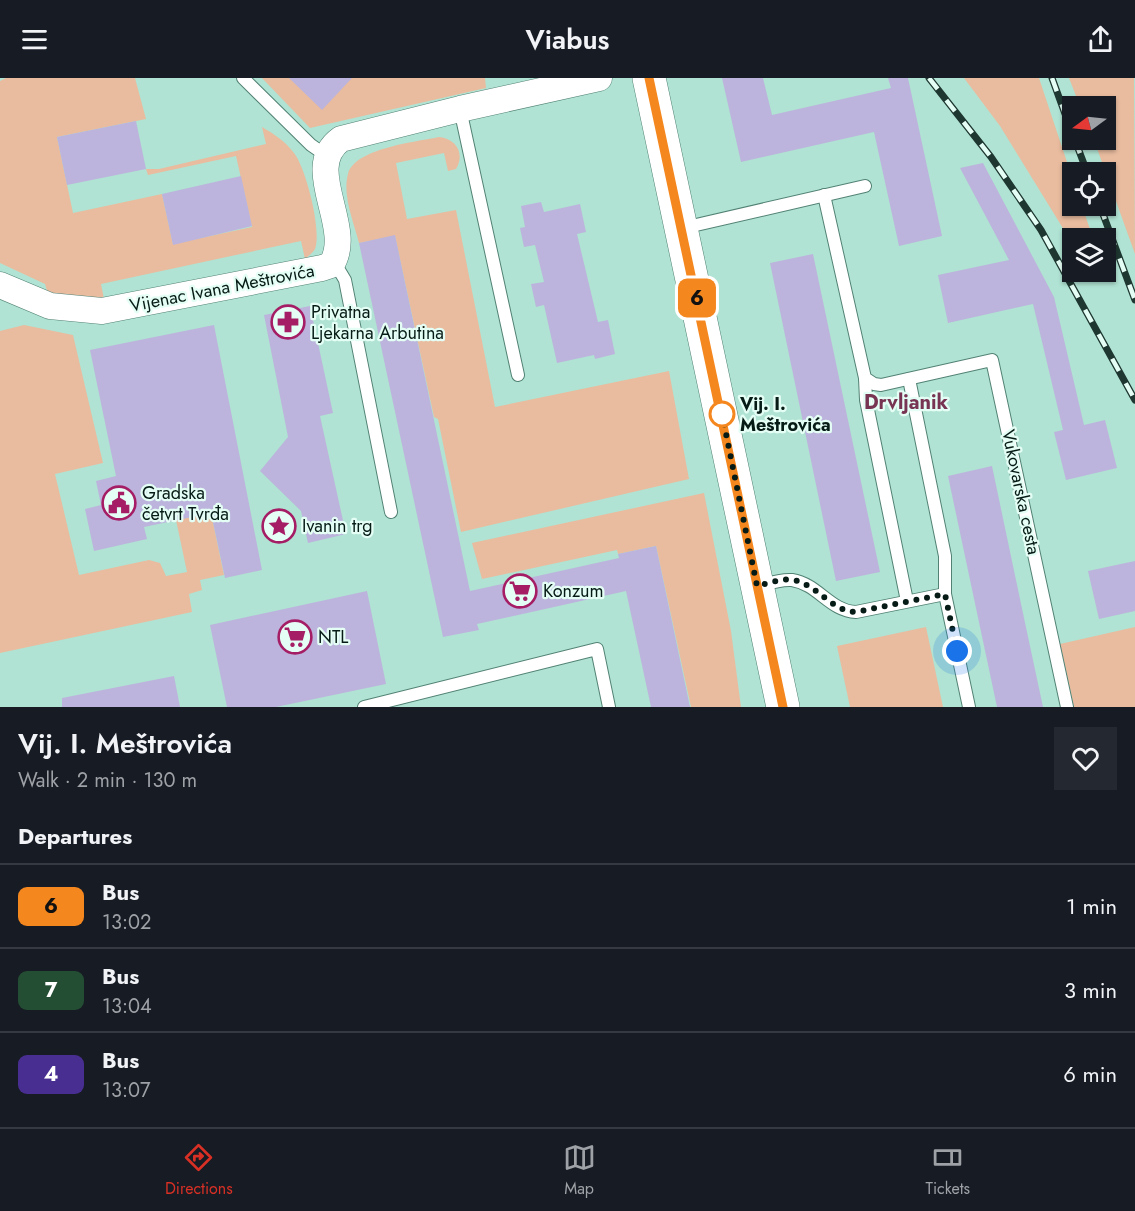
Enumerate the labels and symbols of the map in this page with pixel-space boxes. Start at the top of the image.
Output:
north arrow [1062,96,1116,150]
street label: Vijenac Ivana Meštrovića [127,257,317,319]
line badge: 6 [678,278,716,318]
place label: Privatna Ljekarna Arbutina [311,299,444,346]
pharmacy icon: Privatna Ljekarna Arbutina [270,304,306,340]
district label: Drvljanik [864,388,949,417]
place label: Vij. I. Meštrovića [739,391,831,438]
marker: Vij. I. Meštrovića [709,401,735,427]
street label: Vukovarska cesta [995,427,1047,557]
place label: Gradska četvrt Tvrđa [142,480,229,527]
public building icon: Gradska četvrt Tvrđa [101,485,137,521]
place icon: Ivanin trg [261,508,297,544]
place label: Ivanin trg [302,513,372,539]
supermarket icon: Konzum [502,573,538,609]
place label: Konzum [543,578,604,604]
supermarket icon: NTL [277,619,313,655]
place label: NTL [318,624,348,650]
your location [942,636,972,666]

